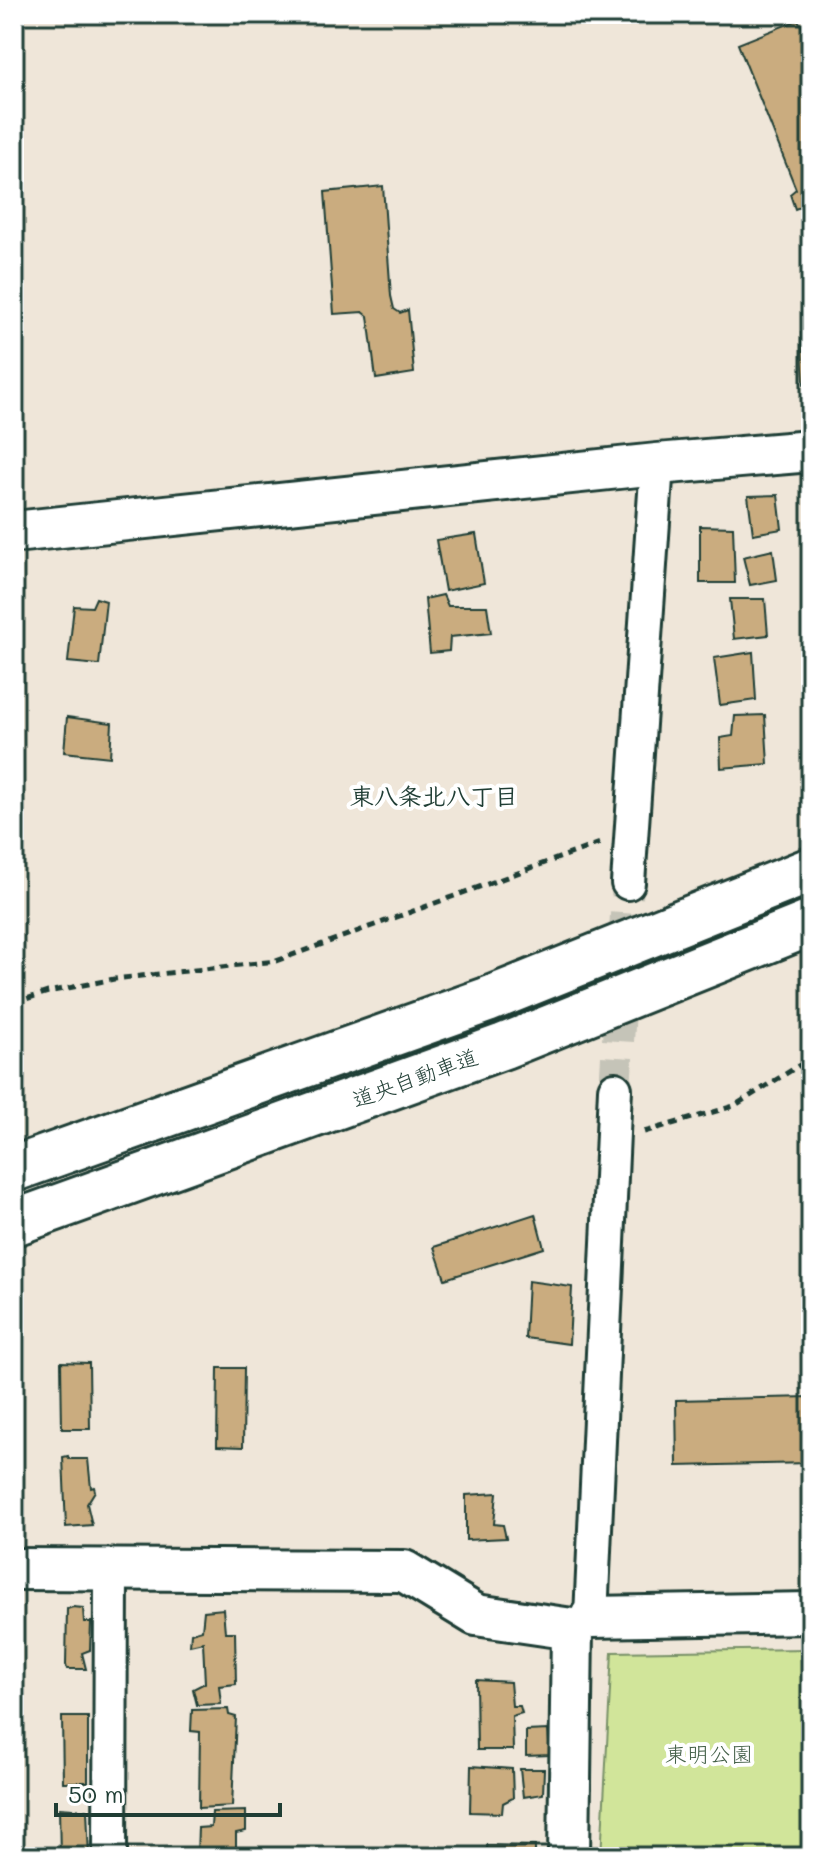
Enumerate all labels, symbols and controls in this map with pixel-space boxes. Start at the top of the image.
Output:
district label: 東八条北八丁目 [350,780,518,811]
street label: 道央自動車道 [348,1041,482,1114]
park label: 東明公園 [665,1739,753,1768]
scale bar [56,1767,280,1817]
text: 50 m [68,1778,124,1809]

